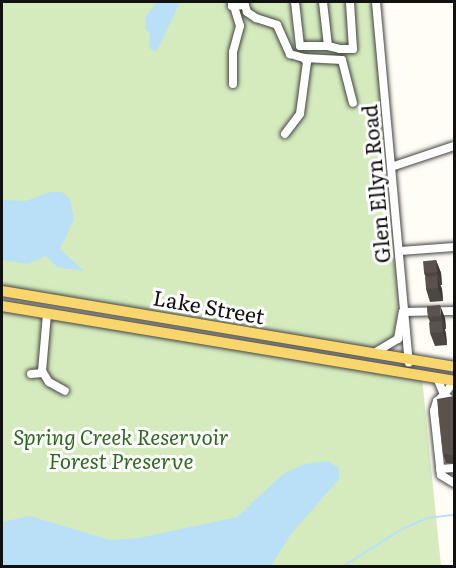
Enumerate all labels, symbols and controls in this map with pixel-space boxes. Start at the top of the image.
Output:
street label: Glen Ellyn Road [356,104,394,264]
street label: Lake Street [151,284,267,328]
park label: Spring Creek Reservoir Forest Preserve [13,423,229,473]

